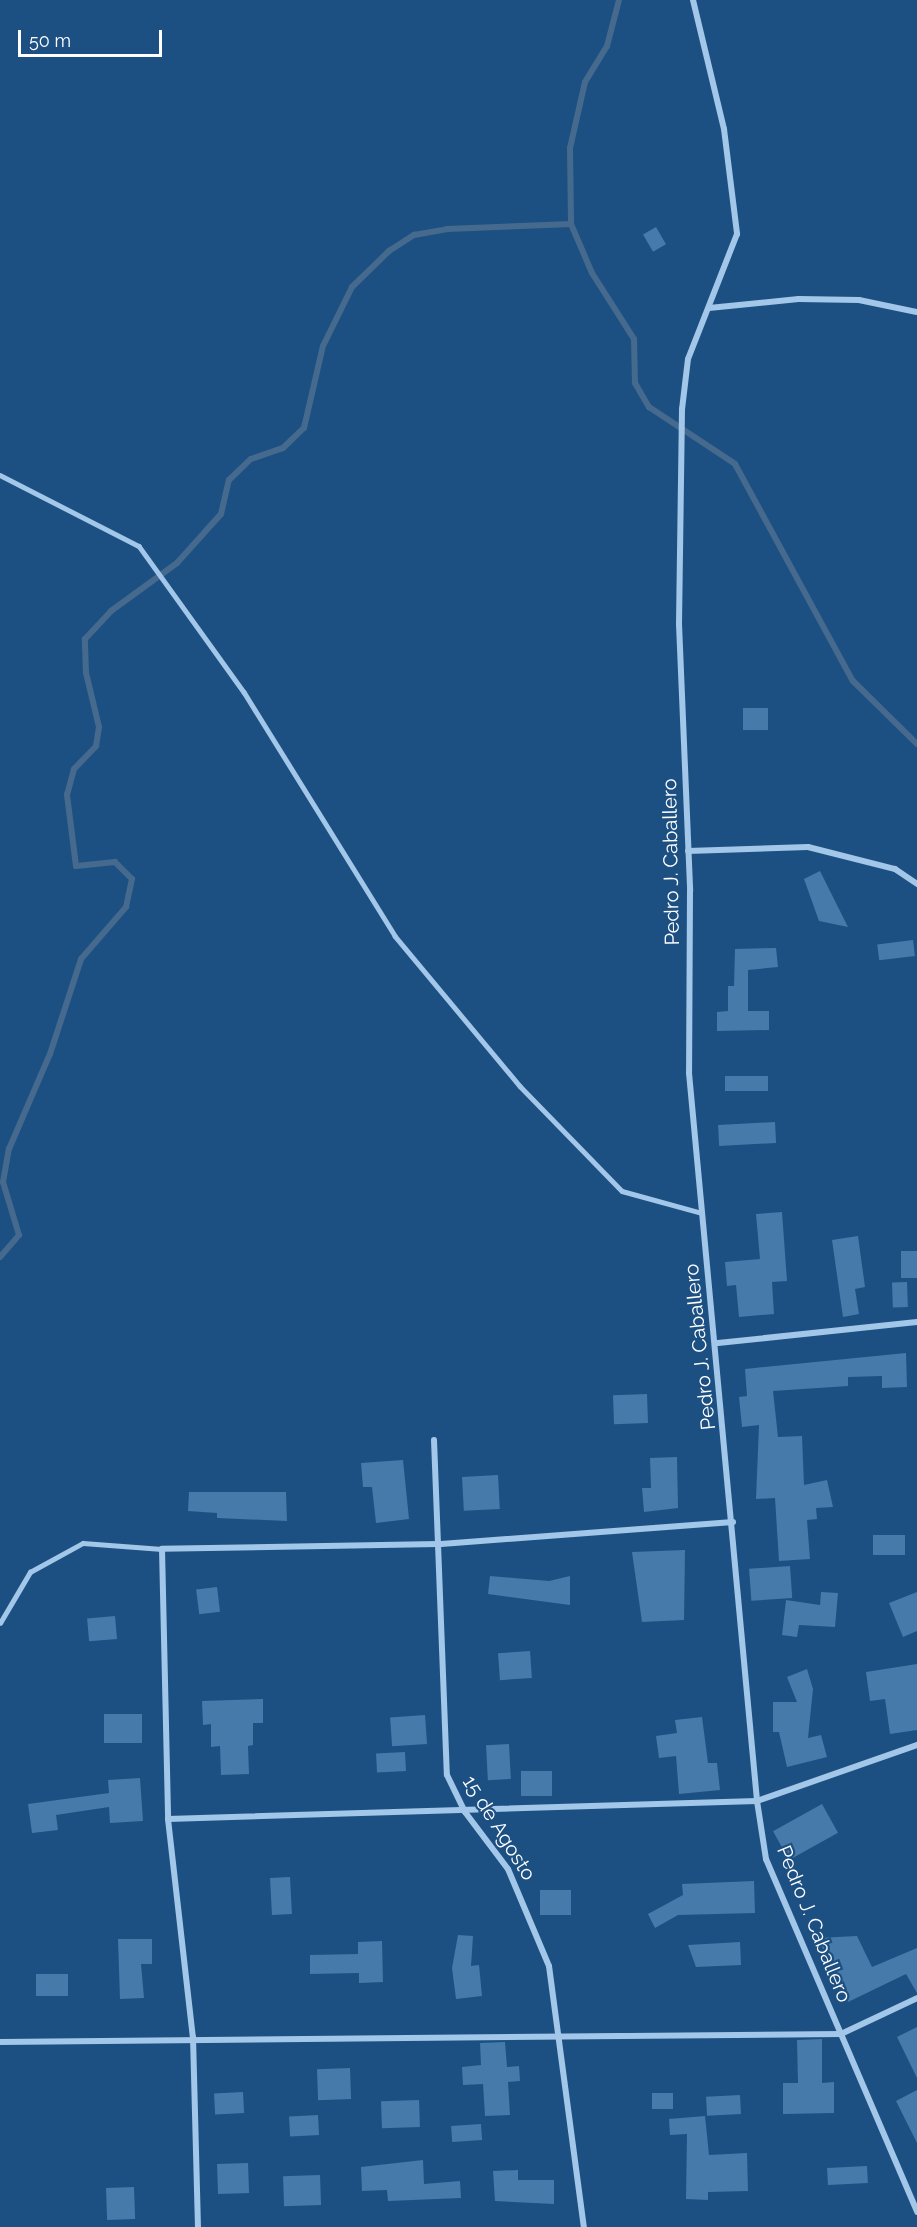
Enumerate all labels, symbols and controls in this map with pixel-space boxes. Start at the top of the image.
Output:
scale bar [21,18,165,56]
text: 50 m [29,30,71,51]
street label: Pedro J. Caballero [658,778,684,946]
street label: Pedro J. Caballero [679,1262,721,1432]
street label: 15 de Agosto [457,1771,541,1885]
street label: Pedro J. Caballero [771,1842,857,2006]

